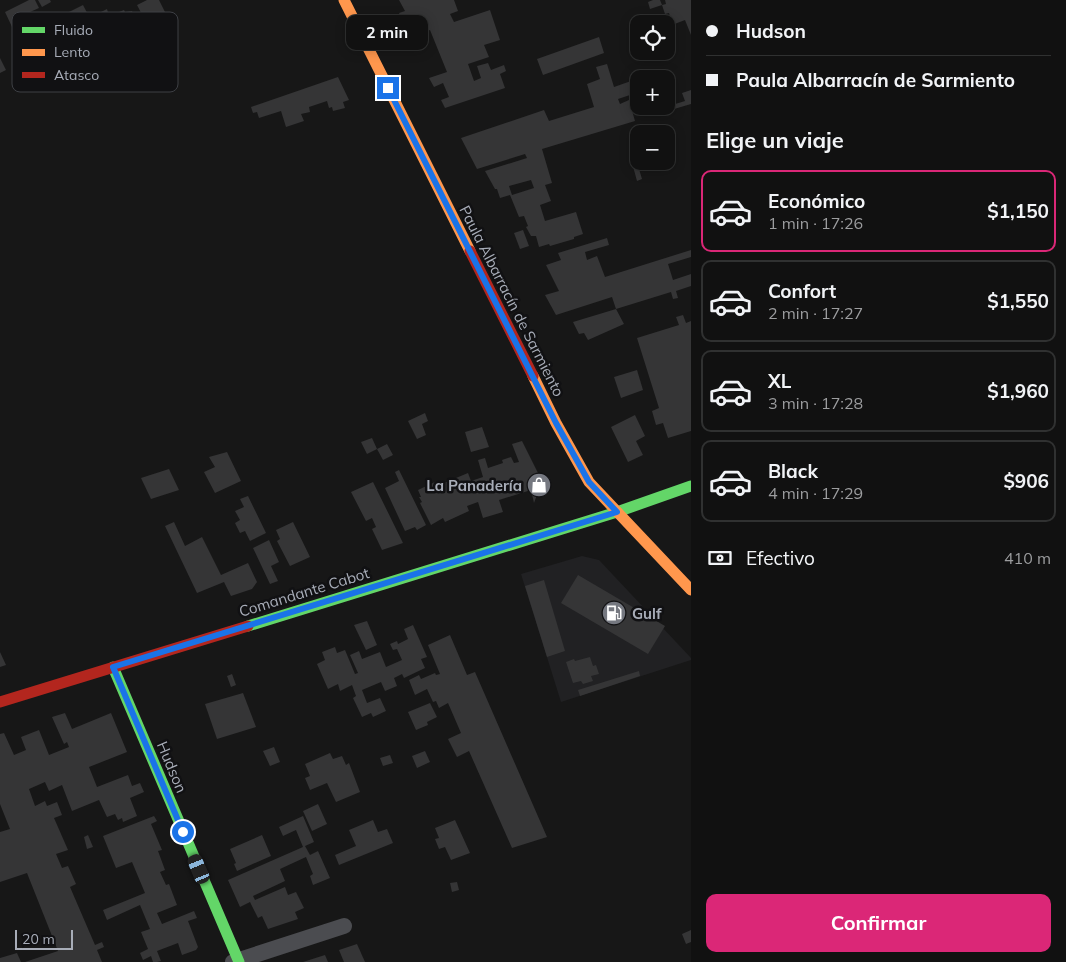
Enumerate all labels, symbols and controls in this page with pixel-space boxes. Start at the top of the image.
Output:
legend [12,12,178,92]
map controls [630,15,675,170]
button: locate [630,15,675,60]
callout: 2 min [347,16,429,51]
text: Hudson [736,19,806,43]
text: Fluido [54,21,93,39]
text: 2 min [366,22,408,42]
text: Lento [54,43,90,61]
text: Atasco [54,66,99,84]
text: Paula Albarracín de Sarmiento [736,68,1015,92]
button: + [630,70,675,115]
route end [377,77,399,99]
button: − [630,125,675,170]
text: Elige un viaje [706,126,844,154]
icon: car [708,189,753,234]
text: Económico [768,189,865,213]
text: $1,150 [987,199,1049,223]
street label: Paula Albarracín de Sarmiento [455,202,569,400]
text: 1 min · 17:26 [768,213,863,233]
icon: car [708,279,753,324]
text: Confort [768,279,836,303]
text: $1,550 [987,289,1049,313]
text: 2 min · 17:27 [768,303,863,323]
icon: car [708,369,753,414]
text: XL [768,369,791,393]
text: $1,960 [987,379,1049,403]
text: 3 min · 17:28 [768,393,863,413]
icon: car [708,459,753,504]
text: Black [768,459,818,483]
text: $906 [1003,469,1049,493]
shop icon: La Panadería [526,472,552,498]
place label: La Panadería [426,476,522,495]
text: 4 min · 17:29 [768,483,863,503]
icon: cash [706,544,734,572]
text: Efectivo [746,546,815,570]
text: 410 m [1004,548,1051,568]
street label: Comandante Cabot [237,563,371,621]
fuel station icon: Gulf [601,600,627,626]
place label: Gulf [632,604,662,623]
street label: Hudson [153,738,191,796]
route start [172,821,194,843]
car [186,852,211,886]
button: Confirmar [706,894,1051,952]
scale bar [15,927,72,950]
text: 20 m [22,930,55,948]

